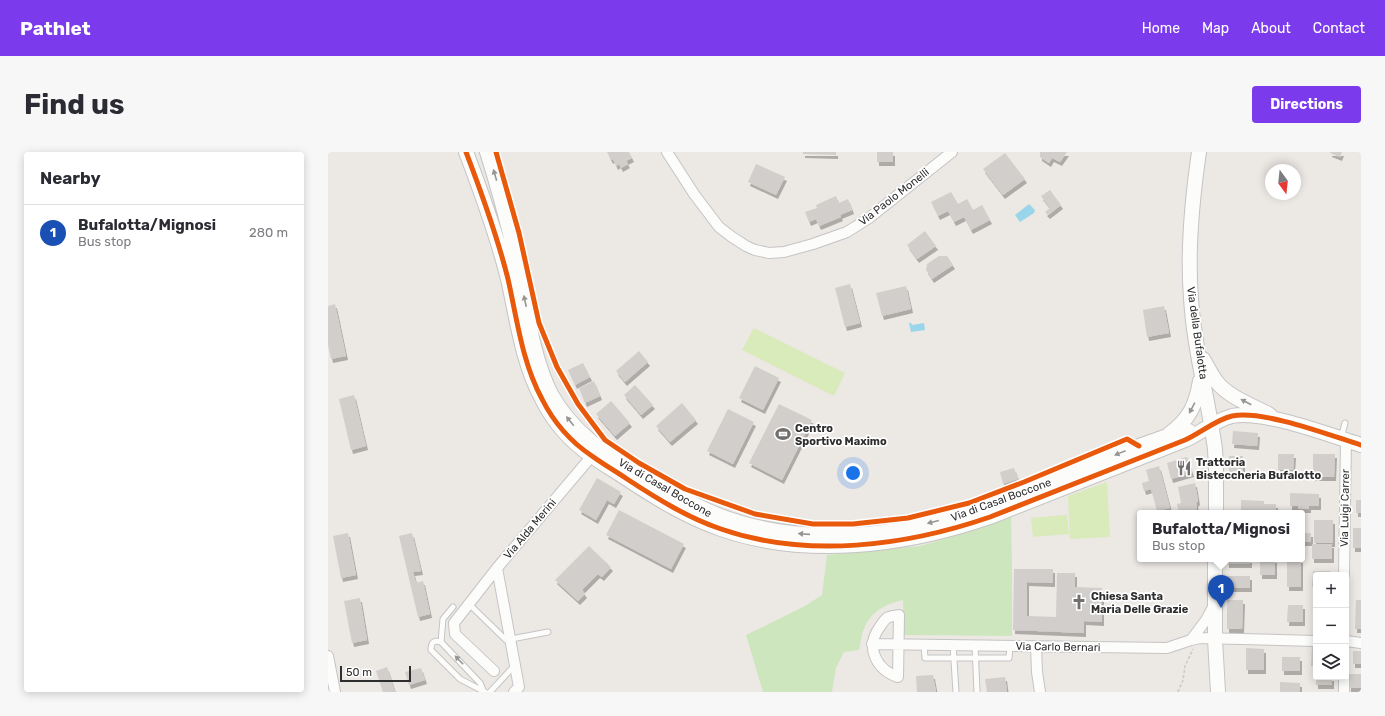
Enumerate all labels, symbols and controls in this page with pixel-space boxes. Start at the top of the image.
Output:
text: Pathlet [20,17,91,40]
text: Home [1142,20,1180,37]
text: Map [1202,20,1229,37]
text: About [1251,20,1291,37]
text: Contact [1313,20,1365,37]
button: Directions [1252,86,1361,123]
text: Find us [24,88,124,121]
north arrow [1265,164,1301,200]
street label: Via Paolo Monelli [856,166,932,228]
text: Nearby [40,168,101,188]
one-way arrow [491,169,497,181]
text: Bufalotta/Mignosi [78,216,216,234]
text: 1 [50,225,56,240]
text: 280 m [249,225,288,240]
text: Bus stop [78,234,131,249]
street label: Via della Bufalotta [1184,286,1210,380]
one-way arrow [521,295,527,308]
one-way arrow [1240,399,1252,405]
one-way arrow [1188,403,1195,414]
one-way arrow [566,416,575,427]
place label: Centro Sportivo Maximo [795,422,887,448]
sports icon: Centro Sportivo Maximo [774,425,792,443]
one-way arrow [1114,451,1126,457]
street label: Via di Casal Boccone [616,456,714,520]
place label: Trattoria Bisteccheria Bufalotto [1196,456,1321,482]
restaurant icon: Trattoria Bisteccheria Bufalotto [1175,459,1193,477]
your location [843,463,863,483]
street label: Via Luigi Carrer [1338,468,1352,547]
street label: Via di Casal Boccone [949,476,1053,524]
street label: Via Alda Merini [501,496,559,562]
popup [1137,510,1305,562]
one-way arrow [927,520,939,526]
text: Bufalotta/Mignosi [1152,520,1290,538]
one-way arrow [798,530,810,537]
text: Bus stop [1152,538,1205,553]
map controls [1313,572,1349,680]
button: + [1313,572,1349,608]
pin: 1 [1208,575,1234,608]
place label: Chiesa Santa Maria Delle Grazie [1091,590,1189,616]
church icon: Chiesa Santa Maria Delle Grazie [1070,593,1088,611]
button: − [1313,608,1349,644]
street label: Via Carlo Bernari [1015,640,1101,654]
button: layers [1313,644,1349,680]
one-way arrow [454,655,464,665]
scale bar [340,664,411,683]
text: 50 m [346,666,372,679]

